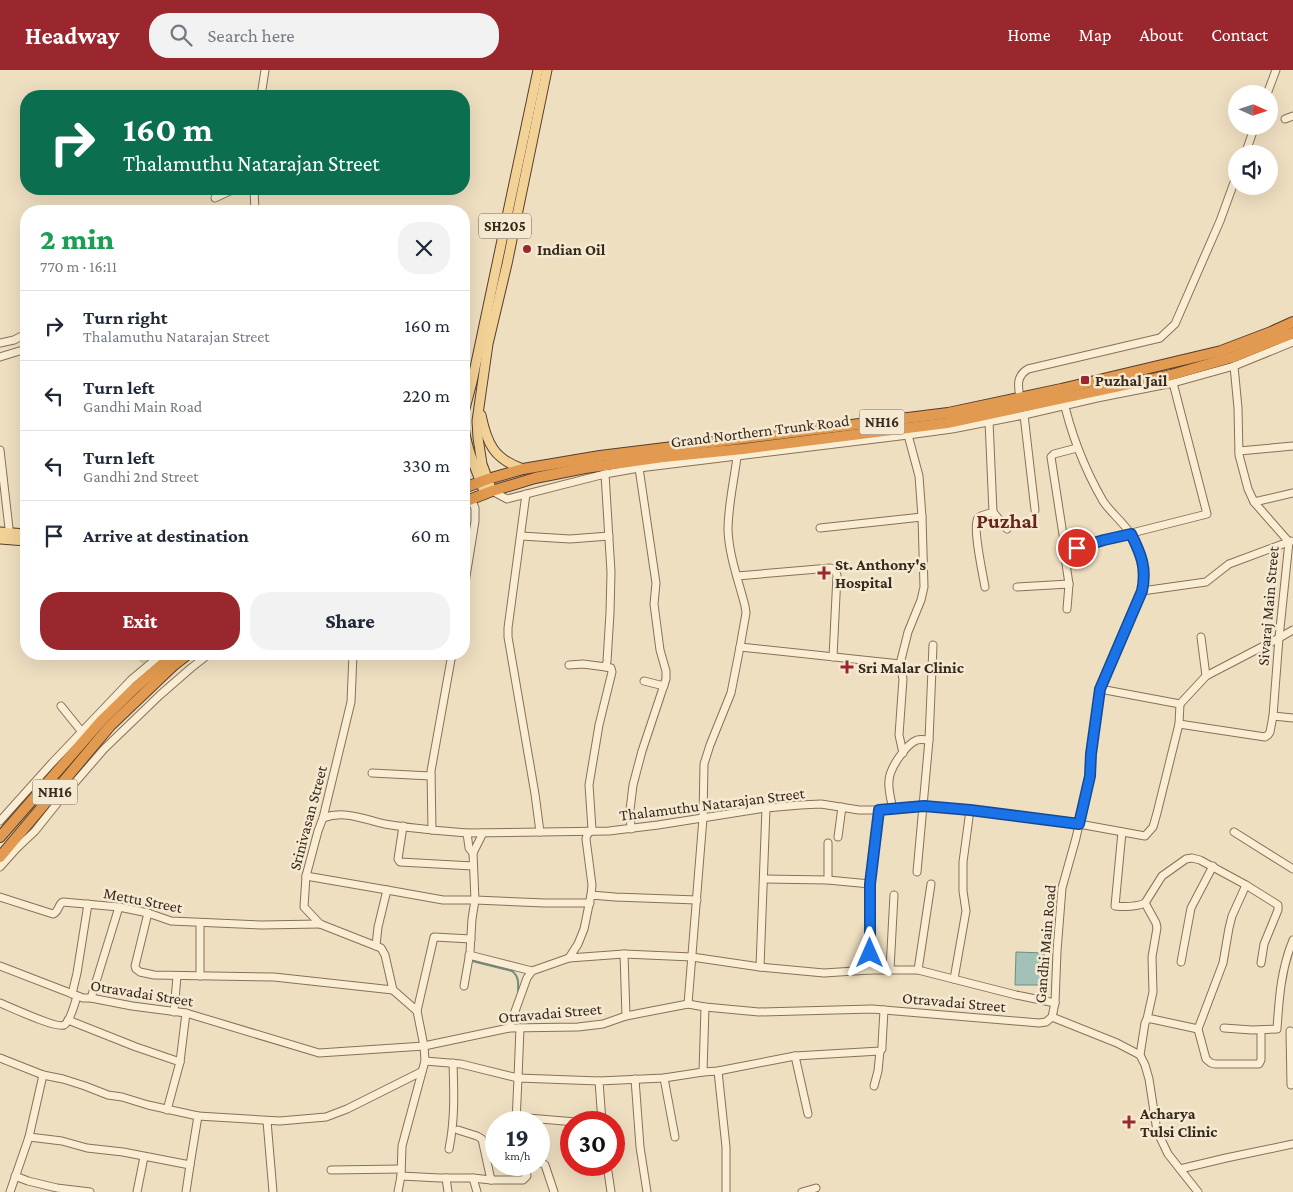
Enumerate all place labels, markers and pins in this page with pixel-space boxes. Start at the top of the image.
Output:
place label: Indian Oil [537,241,606,258]
marker: Indian Oil [521,243,533,255]
place label: Puzhal Jail [1095,372,1168,389]
marker: Puzhal Jail [1079,374,1091,386]
pin [1056,527,1098,569]
place label: St. Anthony's Hospital [835,556,927,591]
marker: St. Anthony's Hospital [817,566,831,580]
place label: Sri Malar Clinic [858,659,964,676]
marker: Sri Malar Clinic [840,660,854,674]
place label: Acharya Tulsi Clinic [1139,1105,1217,1140]
marker: Acharya Tulsi Clinic [1122,1115,1136,1129]

